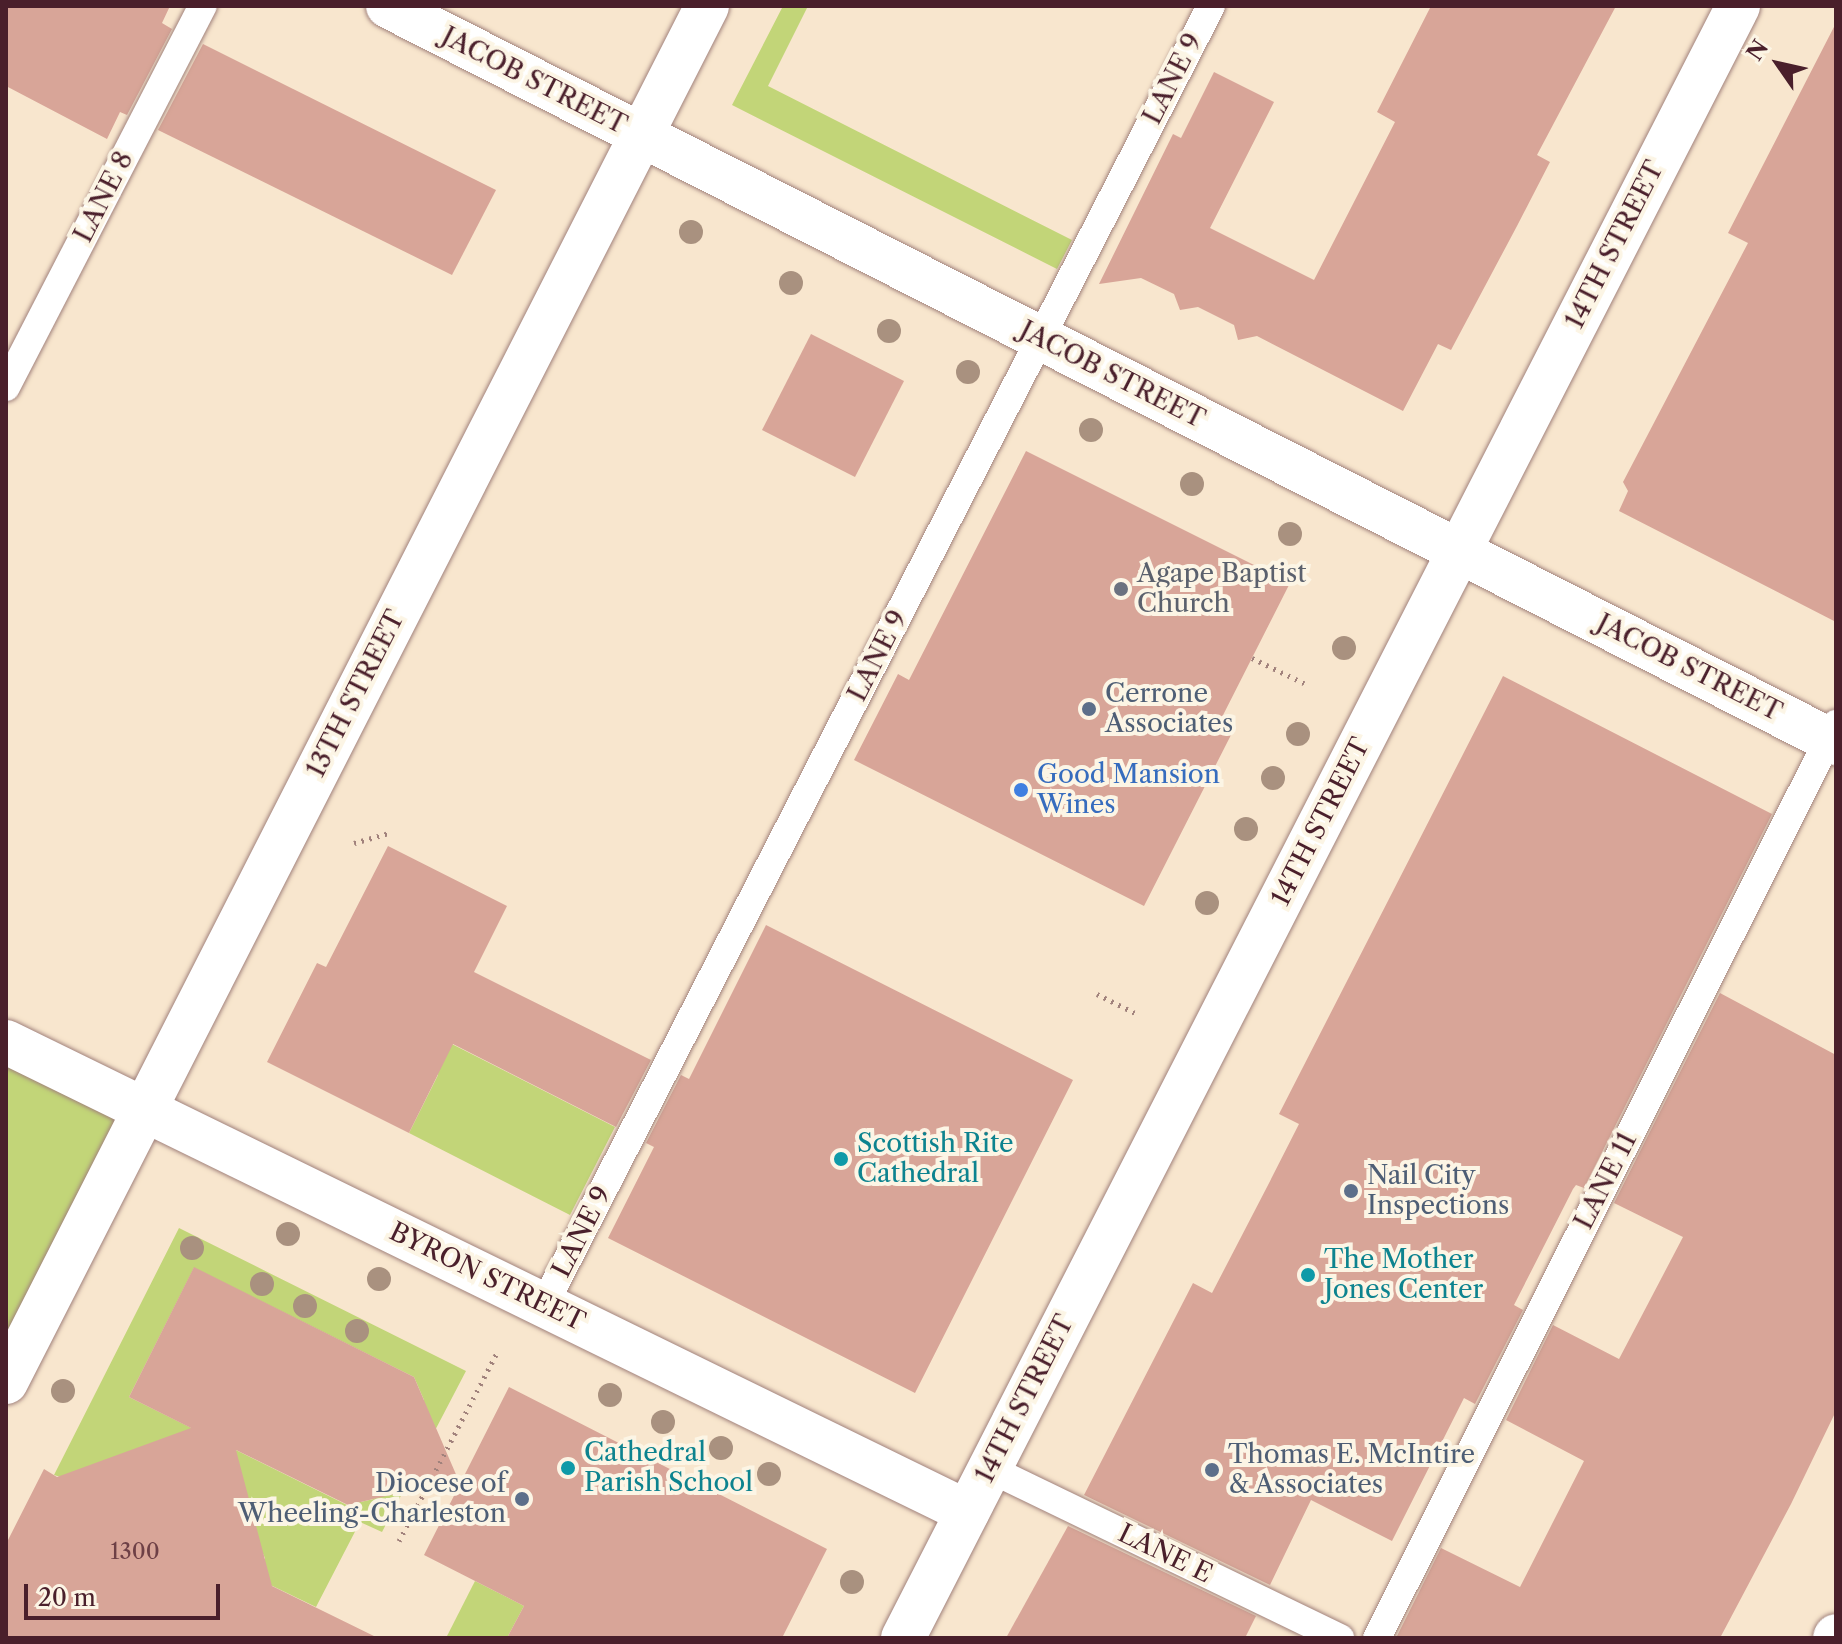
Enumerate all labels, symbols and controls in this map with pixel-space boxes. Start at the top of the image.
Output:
street label: JACOB STREET [436,21,632,141]
north arrow [1738,24,1818,104]
street label: LANE 9 [1137,28,1209,130]
text: N [1741,35,1774,66]
street label: LANE 8 [68,146,140,248]
street label: 14TH STREET [1559,156,1671,334]
street label: JACOB STREET [1014,315,1210,435]
place label: Agape Baptist Church [1137,558,1306,620]
marker: Agape Baptist Church [1112,580,1130,598]
street label: 13TH STREET [300,605,412,783]
street label: LANE 9 [842,605,914,707]
street label: JACOB STREET [1591,608,1787,728]
place label: Cerrone Associates [1105,678,1233,740]
marker: Cerrone Associates [1080,700,1098,718]
street label: 14TH STREET [1265,733,1377,911]
place label: Good Mansion Wines [1037,759,1220,820]
marker: Good Mansion Wines [1012,781,1030,799]
street label: LANE 11 [1568,1127,1644,1235]
place label: Scottish Rite Cathedral [857,1128,1014,1190]
marker: Scottish Rite Cathedral [832,1150,850,1168]
place label: Nail City Inspections [1367,1160,1509,1222]
street label: LANE 9 [546,1181,618,1283]
marker: Nail City Inspections [1342,1182,1360,1200]
street label: BYRON STREET [384,1216,590,1338]
place label: The Mother Jones Center [1324,1244,1483,1306]
marker: The Mother Jones Center [1299,1266,1317,1284]
street label: 14TH STREET [969,1310,1081,1488]
place label: Cathedral Parish School [584,1437,753,1498]
place label: Thomas E. McIntire & Associates [1228,1439,1475,1500]
marker: Cathedral Parish School [559,1459,577,1477]
marker: Thomas E. McIntire & Associates [1203,1461,1221,1479]
place label: Diocese of Wheeling-Charleston [238,1468,506,1530]
marker: Diocese of Wheeling-Charleston [513,1490,531,1508]
street label: LANE E [1113,1518,1217,1590]
house number: 1300 [110,1539,160,1565]
scale bar [28,1568,224,1618]
text: 20 m [38,1583,96,1612]

